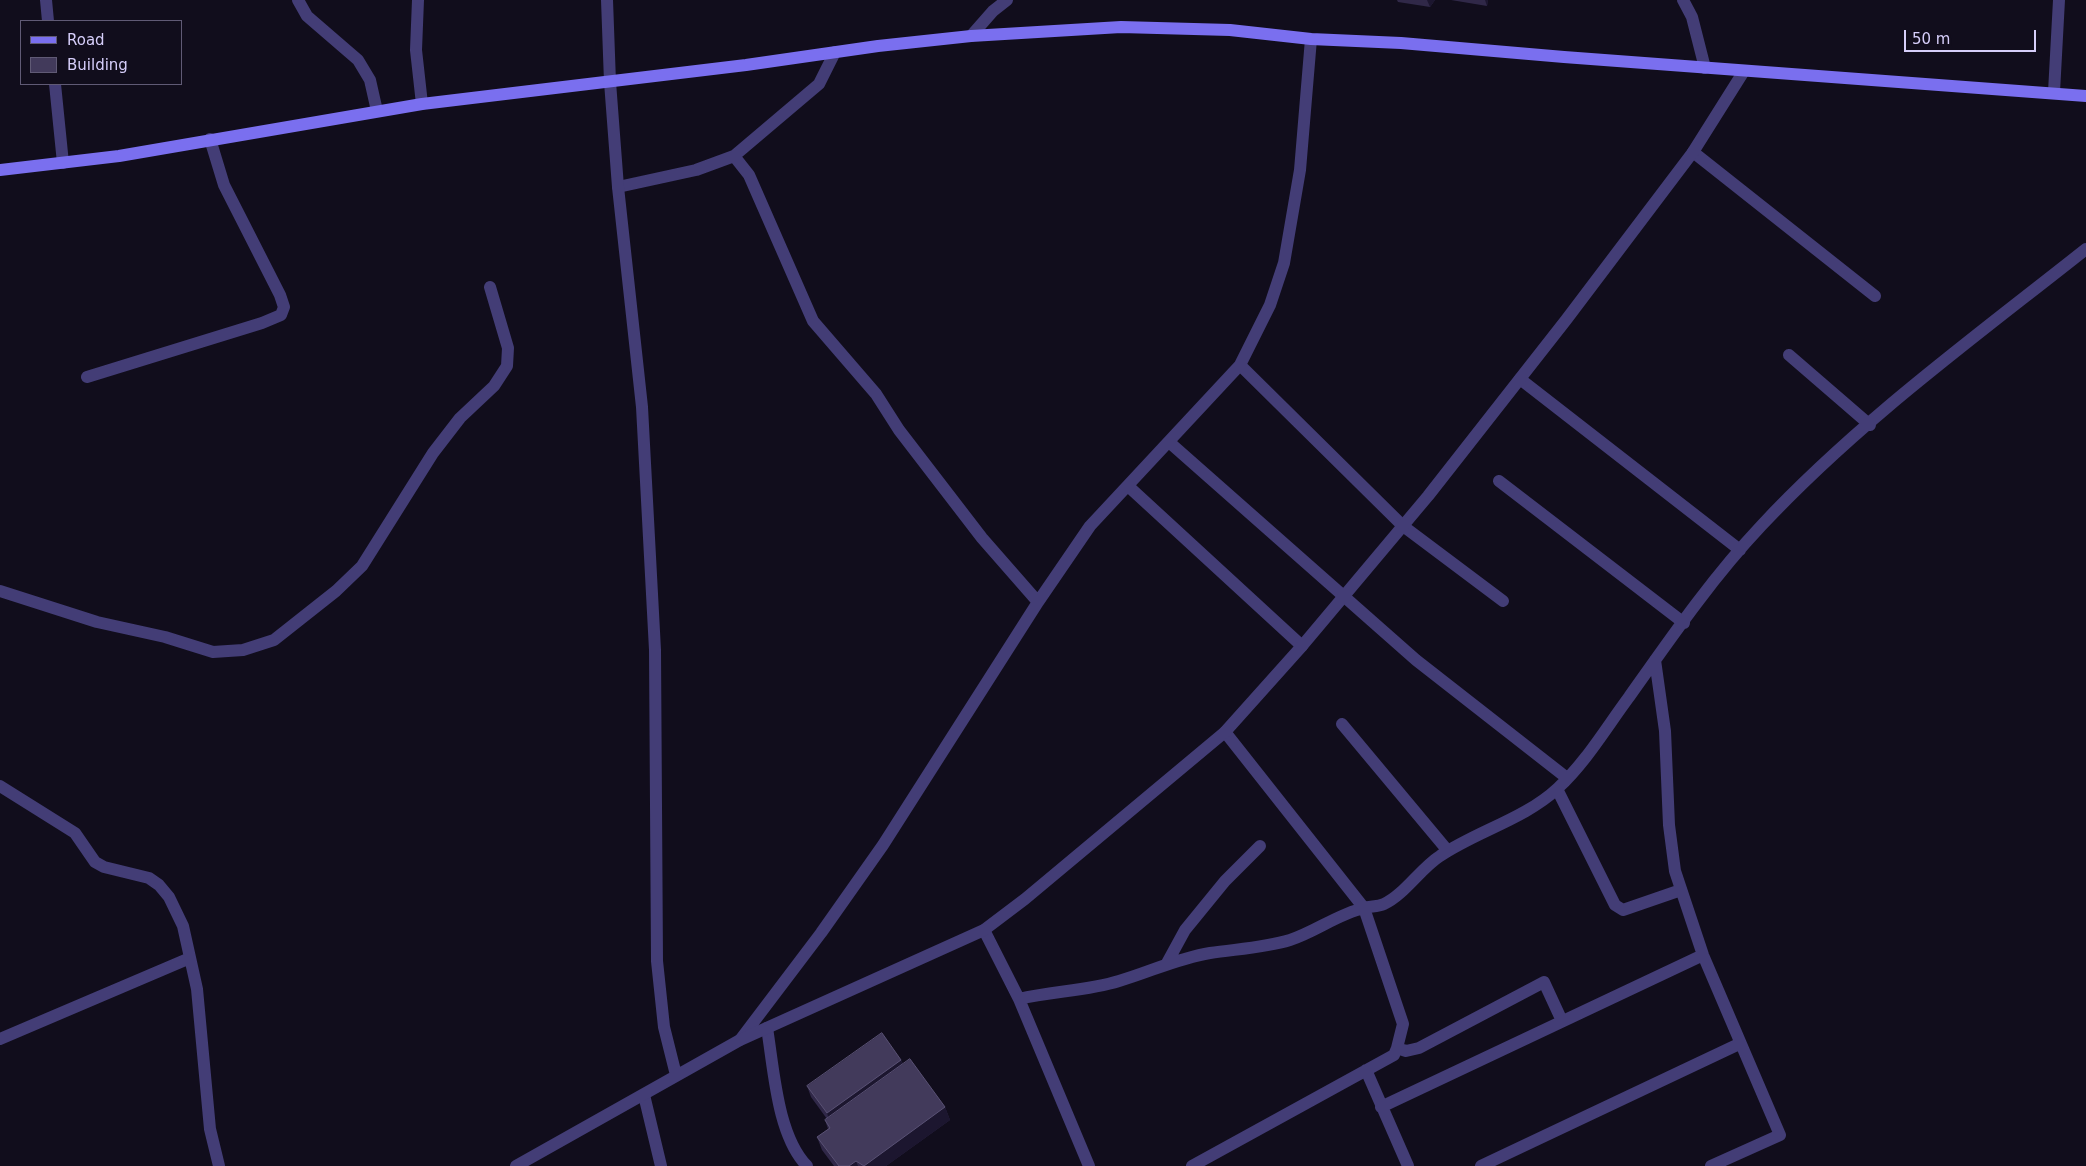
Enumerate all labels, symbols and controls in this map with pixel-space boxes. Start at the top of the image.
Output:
legend [20,20,182,85]
scale bar [1906,20,2038,52]
text: 50 m [1912,30,1950,48]
text: Road [67,31,105,49]
text: Building [67,56,128,74]

